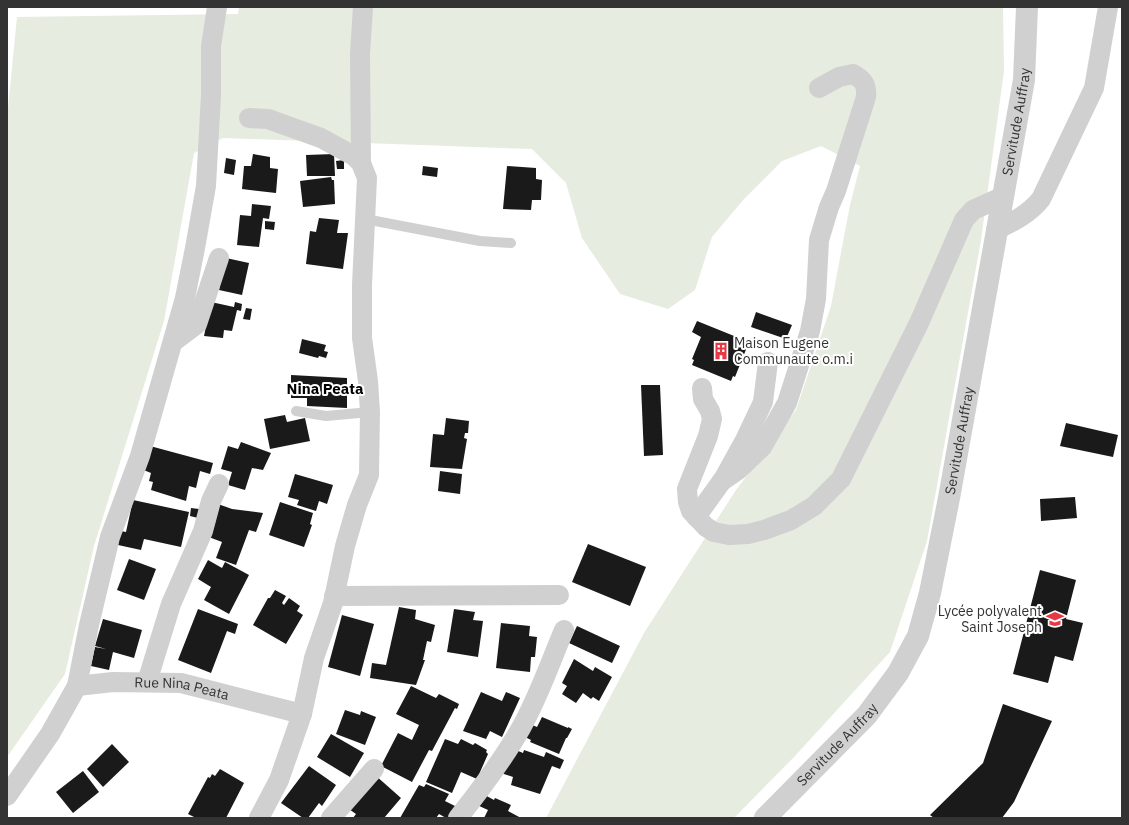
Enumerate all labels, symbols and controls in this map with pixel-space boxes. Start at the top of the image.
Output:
street label: Servitude Auffray [998,68,1033,177]
place label: Maison Eugene Communaute o.m.i [734,334,853,368]
building icon: Maison Eugene Communaute o.m.i [711,341,731,361]
district label: Nina Peata [287,379,364,398]
street label: Servitude Auffray [941,385,978,496]
place label: Lycée polyvalent Saint Joseph [938,602,1042,636]
school or university icon: Lycée polyvalent Saint Joseph [1045,609,1065,629]
street label: Rue Nina Peata [134,673,231,704]
street label: Servitude Auffray [793,700,882,790]

